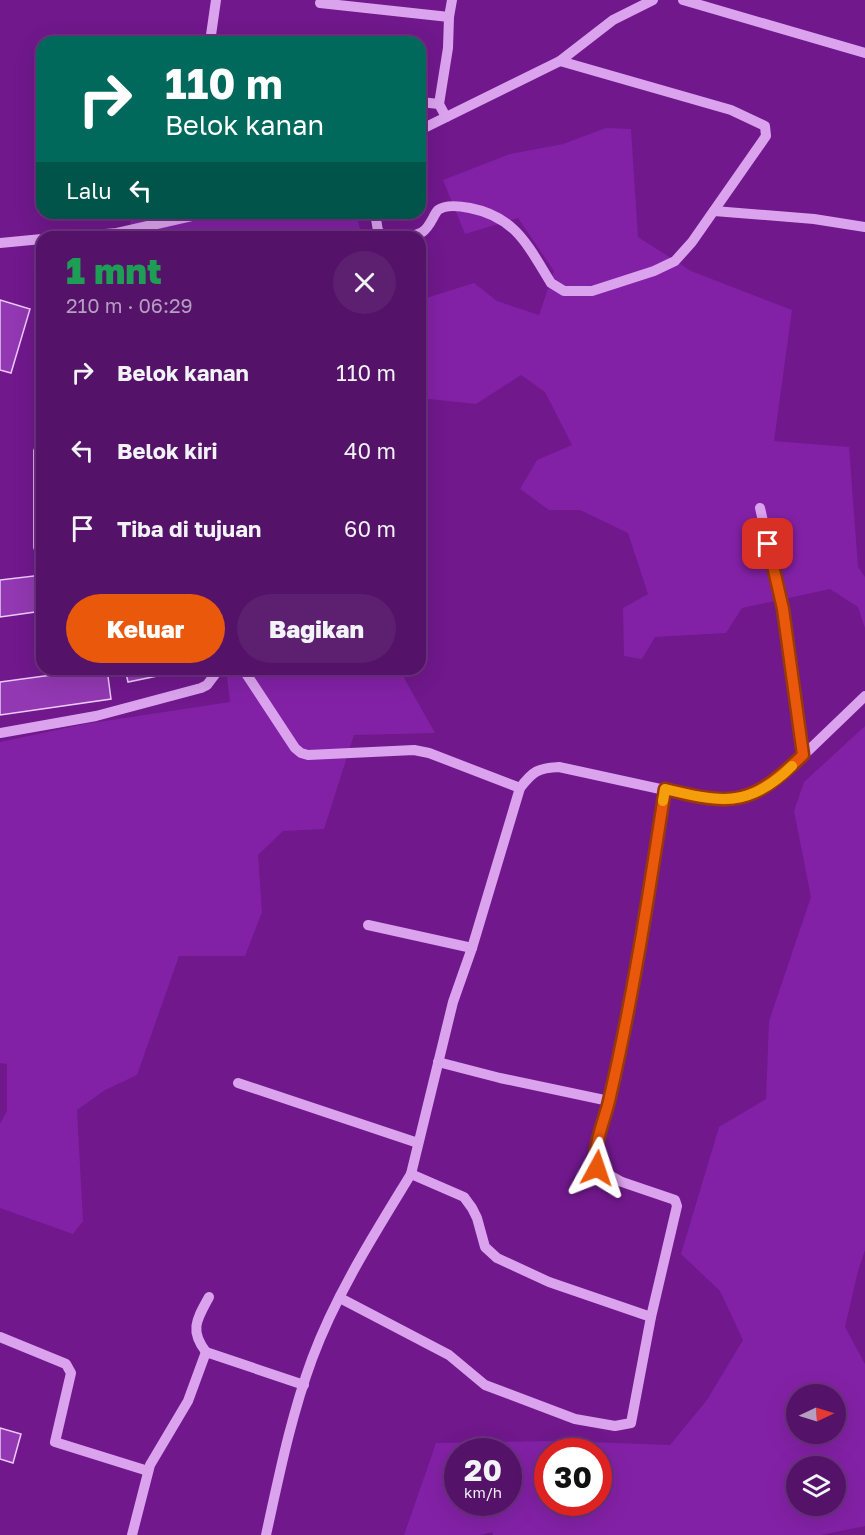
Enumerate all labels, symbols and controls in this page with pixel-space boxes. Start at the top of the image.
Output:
text: 110 m [165,58,283,108]
icon: right [66,60,144,138]
text: Belok kanan [165,109,324,141]
icon: left [124,174,157,207]
text: Lalu [66,177,112,204]
text: 1 mnt [66,249,162,292]
button: close [333,251,396,314]
text: 210 m · 06:29 [66,293,193,317]
icon: right [66,356,99,389]
text: Belok kanan [117,359,249,386]
text: 110 m [336,359,396,386]
icon: left [66,434,99,467]
text: Belok kiri [117,437,218,464]
text: 40 m [344,437,396,464]
icon: arrive [66,512,99,545]
text: Tiba di tujuan [117,515,261,542]
text: 60 m [344,515,396,542]
pin [742,518,793,569]
icon: arrive [751,527,784,560]
button: Keluar [66,594,225,663]
button: Bagikan [237,594,396,663]
position arrow [565,1136,629,1200]
north arrow [786,1384,846,1444]
map controls [786,1384,846,1516]
speed limit sign: 30 [534,1438,612,1516]
text: 20 [464,1452,502,1488]
button: layers [786,1456,846,1516]
text: km/h [464,1483,502,1501]

